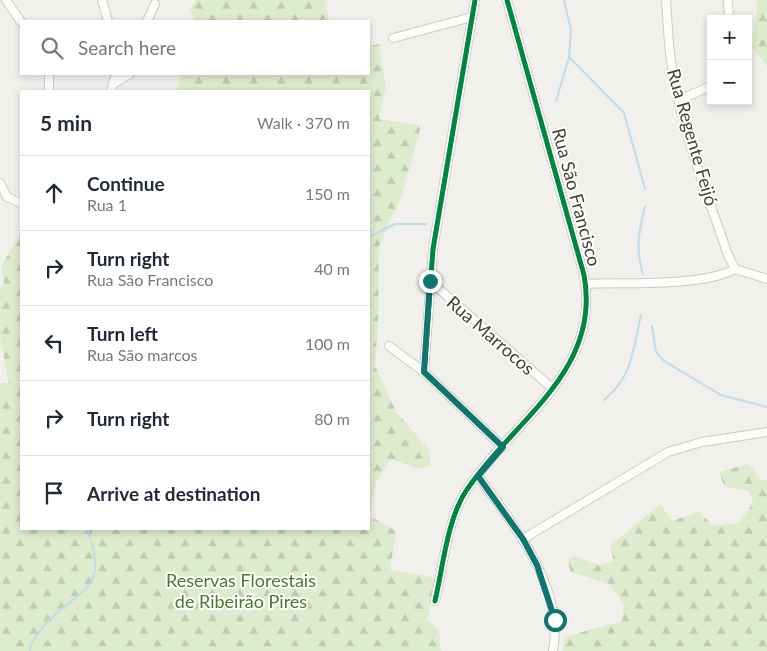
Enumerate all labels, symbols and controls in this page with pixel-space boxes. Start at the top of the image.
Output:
map controls [707,15,752,105]
button: + [707,15,752,60]
search box [20,20,370,75]
icon: search [38,34,66,62]
text: Search here [78,36,176,59]
button: − [707,60,752,105]
street label: Rua Regente Feijó [663,66,723,208]
text: 5 min [40,110,92,135]
text: Walk · 370 m [257,113,350,132]
street label: Rua São Francisco [548,126,606,268]
text: Continue [87,172,165,195]
icon: ahead [40,179,68,207]
text: 150 m [305,184,350,203]
text: Rua 1 [87,195,127,214]
text: Turn right [87,247,169,270]
icon: right [40,254,68,282]
text: 40 m [314,259,350,278]
text: Rua São Francisco [87,270,213,289]
route end [419,270,442,293]
street label: Rua Marrocos [443,291,540,379]
text: Turn left [87,322,158,345]
icon: left [40,329,68,357]
text: 100 m [305,334,350,353]
text: Rua São marcos [87,345,197,364]
icon: right [40,404,68,432]
text: Turn right [87,407,169,430]
text: 80 m [314,409,350,428]
icon: arrive [40,479,68,507]
text: Arrive at destination [87,482,260,505]
park label: Reservas Florestais de Ribeirão Pires [166,569,316,612]
route start [544,609,567,632]

